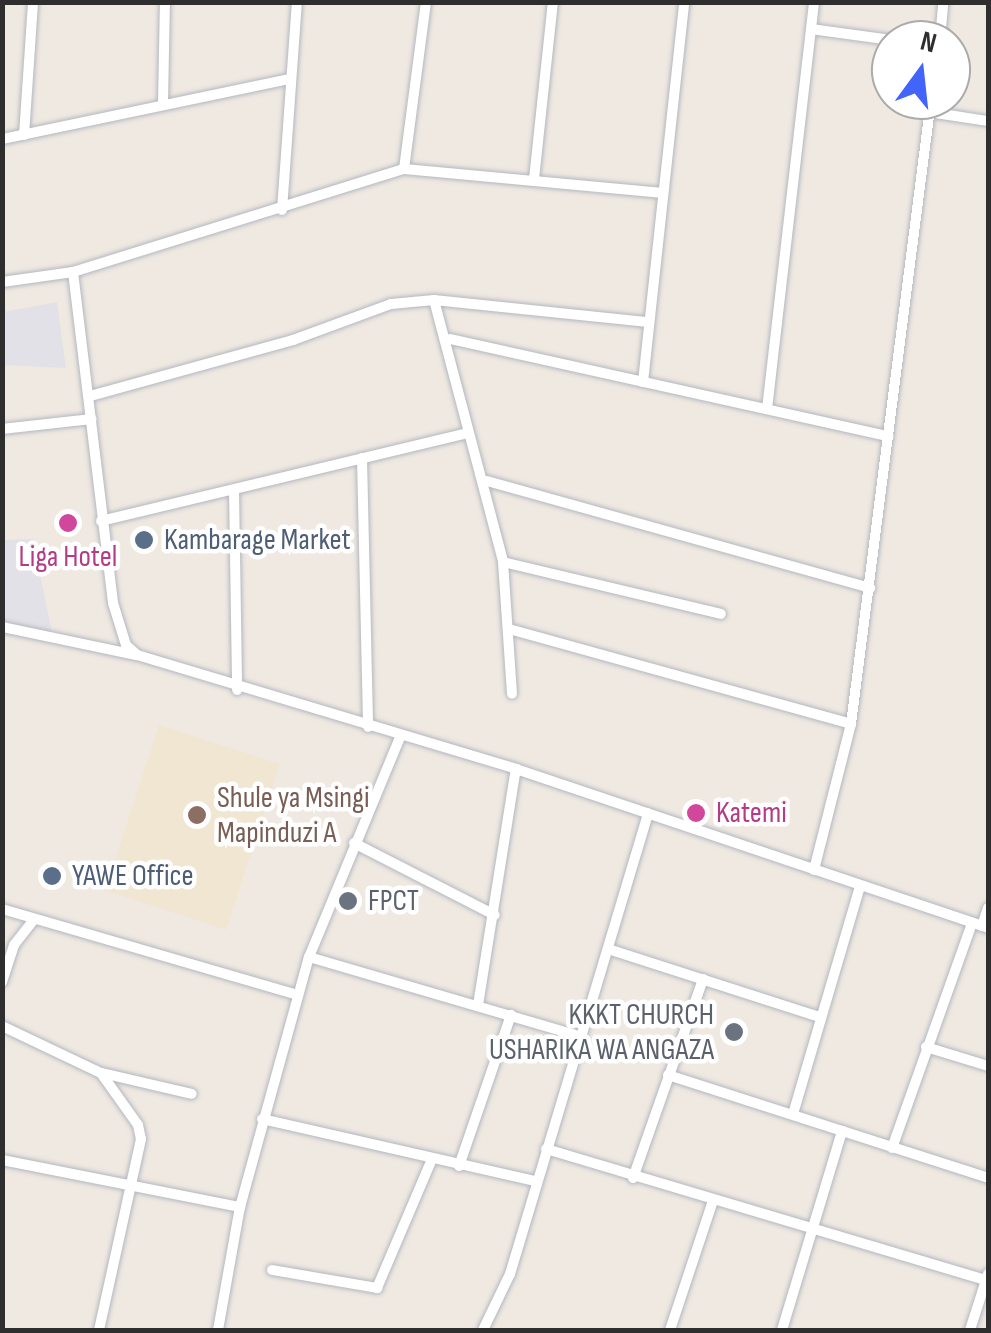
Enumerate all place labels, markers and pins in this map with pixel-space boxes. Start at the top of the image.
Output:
marker: Liga Hotel [57,512,79,534]
place label: Kambarage Market [164,522,351,558]
marker: Kambarage Market [133,529,155,551]
place label: Liga Hotel [19,539,117,575]
place label: Shule ya Msingi Mapinduzi A [217,780,370,850]
place label: Katemi [716,795,787,831]
marker: Katemi [685,802,707,824]
marker: Shule ya Msingi Mapinduzi A [186,804,208,826]
place label: YAWE Office [72,858,194,894]
marker: YAWE Office [41,865,63,887]
place label: FPCT [368,883,419,919]
marker: FPCT [337,890,359,912]
place label: KKKT CHURCH USHARIKA WA ANGAZA [489,997,714,1068]
marker: KKKT CHURCH USHARIKA WA ANGAZA [723,1021,745,1043]

